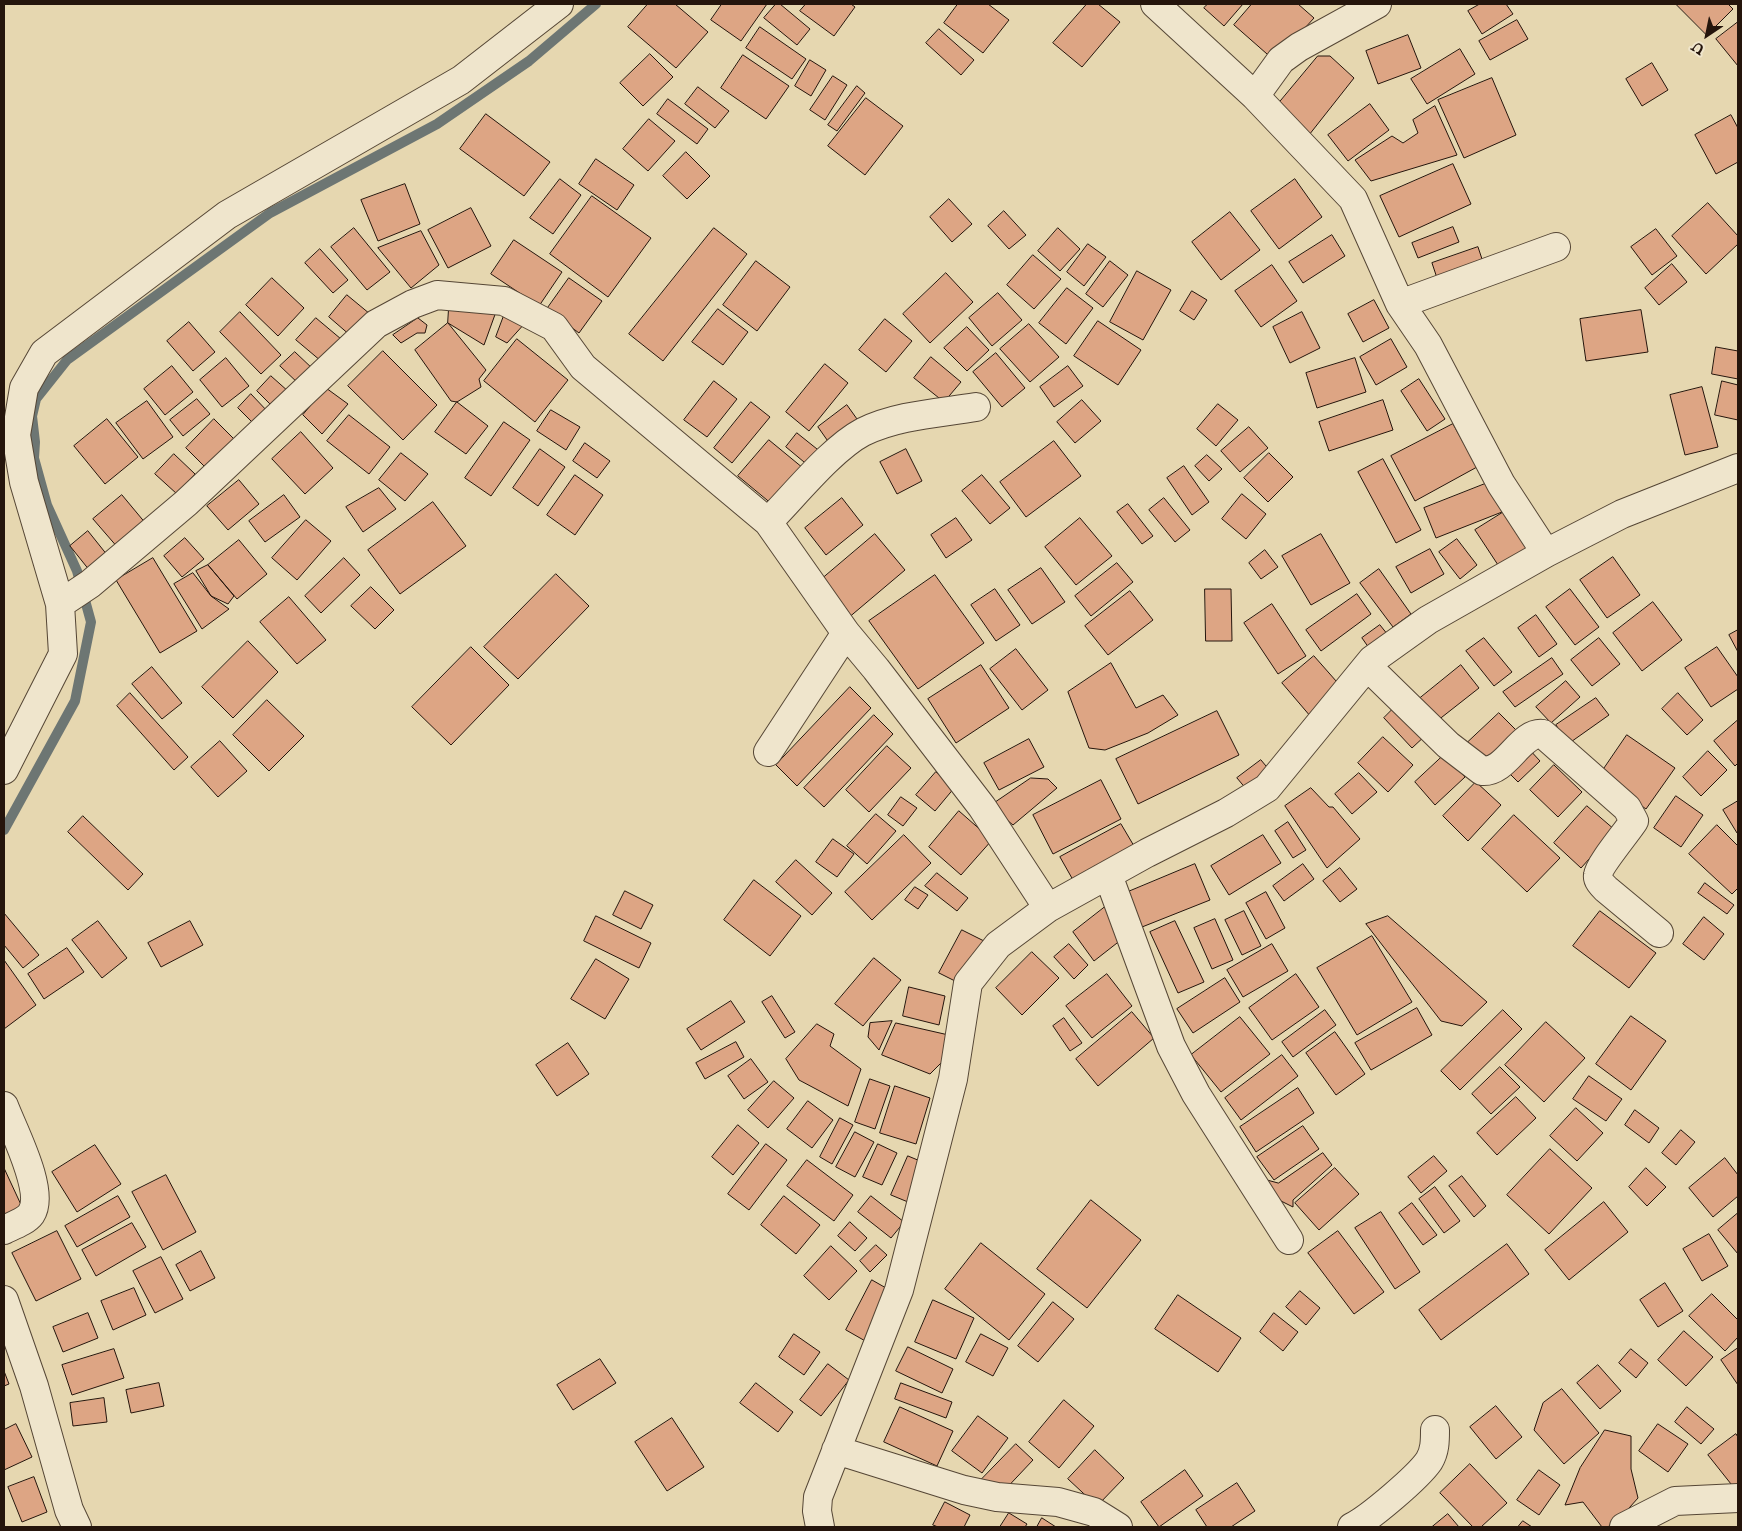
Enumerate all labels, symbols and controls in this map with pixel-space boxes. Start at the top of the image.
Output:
north arrow [1682,10,1732,60]
text: U [1689,37,1709,58]

